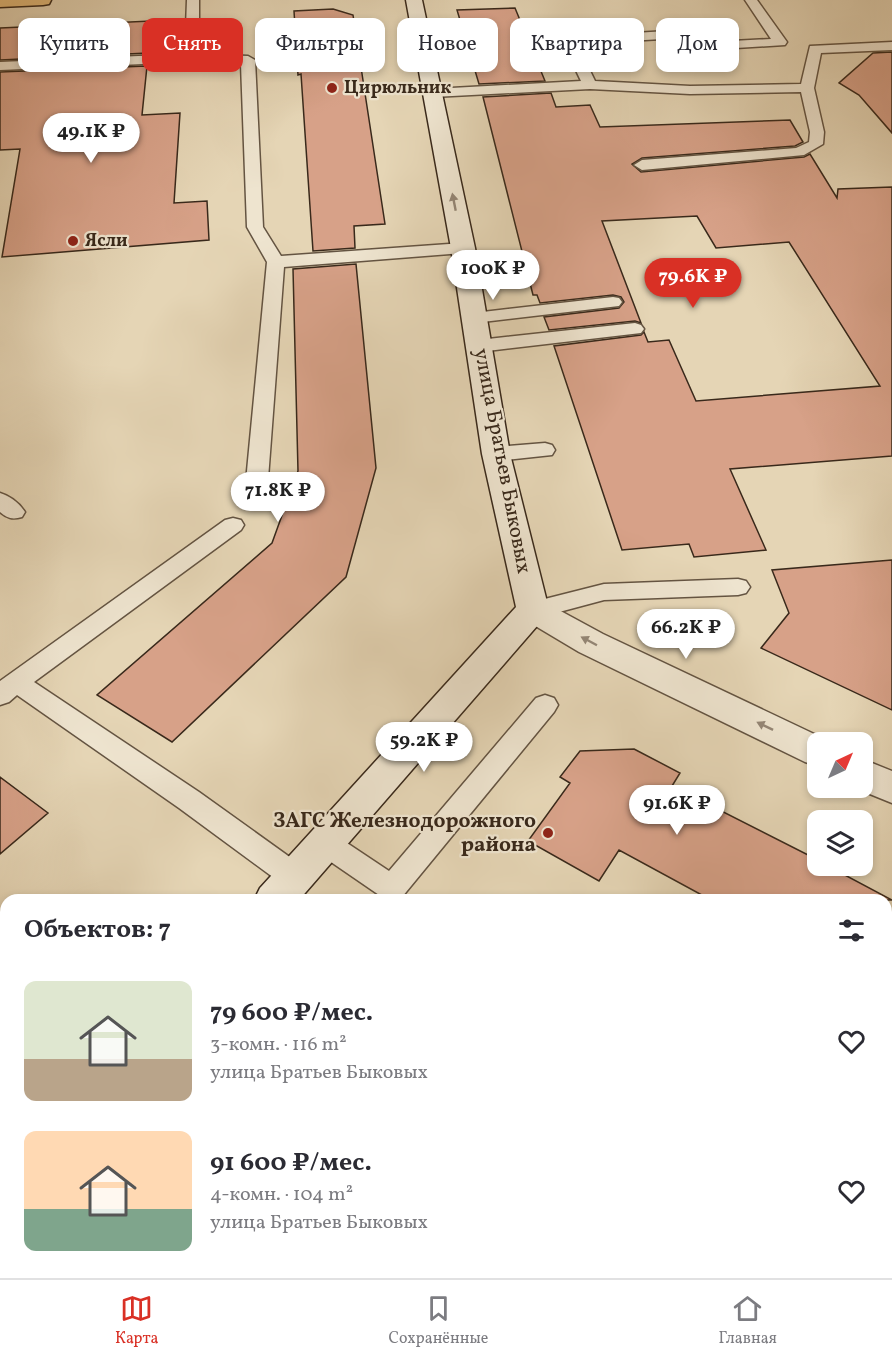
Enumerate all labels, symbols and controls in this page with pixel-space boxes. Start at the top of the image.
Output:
chip: Купить [18,18,130,72]
chip: Снять [142,18,243,72]
chip: Фильтры [255,18,385,72]
chip: Новое [397,18,498,72]
chip: Квартира [510,18,644,72]
chip: Дом [656,18,739,72]
place label: Цирюльник [344,76,451,101]
marker: Цирюльник [325,81,339,95]
pin: 49.1K ₽ [36,113,146,164]
text: 49.1K ₽ [57,118,125,146]
one-way arrow [449,193,458,212]
place label: Ясли [85,229,128,254]
marker: Ясли [66,234,80,248]
pin: 100K ₽ [444,250,542,301]
text: 100K ₽ [460,255,526,283]
pin: 79.6K ₽ [638,258,748,309]
text: 79.6K ₽ [658,263,728,291]
street label: улица Братьев Быковых [466,346,538,576]
pin: 71.8K ₽ [223,472,333,523]
text: 71.8K ₽ [245,477,311,505]
pin: 66.2K ₽ [631,609,741,660]
text: 66.2K ₽ [651,614,721,642]
one-way arrow [581,636,598,646]
pin: 59.2K ₽ [369,722,479,773]
one-way arrow [756,722,773,731]
text: 59.2K ₽ [390,727,458,755]
north arrow [807,732,873,798]
map controls [807,732,873,876]
pin: 91.6K ₽ [622,785,732,836]
text: 91.6K ₽ [643,790,711,818]
place label: ЗАГС Железнодорожного района [273,807,536,860]
button: layers [807,810,873,876]
marker: ЗАГС Железнодорожного района [541,826,555,840]
text: Объектов: 7 [24,912,171,948]
icon: filters [835,914,868,947]
text: 79 600 ₽/мес. [210,995,373,1031]
icon: home [72,1005,144,1077]
icon: heart [835,1025,868,1058]
text: 3-комн. · 116 m² [210,1031,347,1059]
text: улица Братьев Быковых [210,1059,428,1087]
text: 91 600 ₽/мес. [210,1145,372,1181]
icon: home [72,1155,144,1227]
icon: heart [835,1175,868,1208]
text: 4-комн. · 104 m² [210,1181,353,1209]
text: улица Братьев Быковых [210,1209,428,1237]
tab: Карта [115,1292,158,1350]
tab: Сохранённые [389,1292,488,1350]
tab: Главная [718,1292,777,1350]

